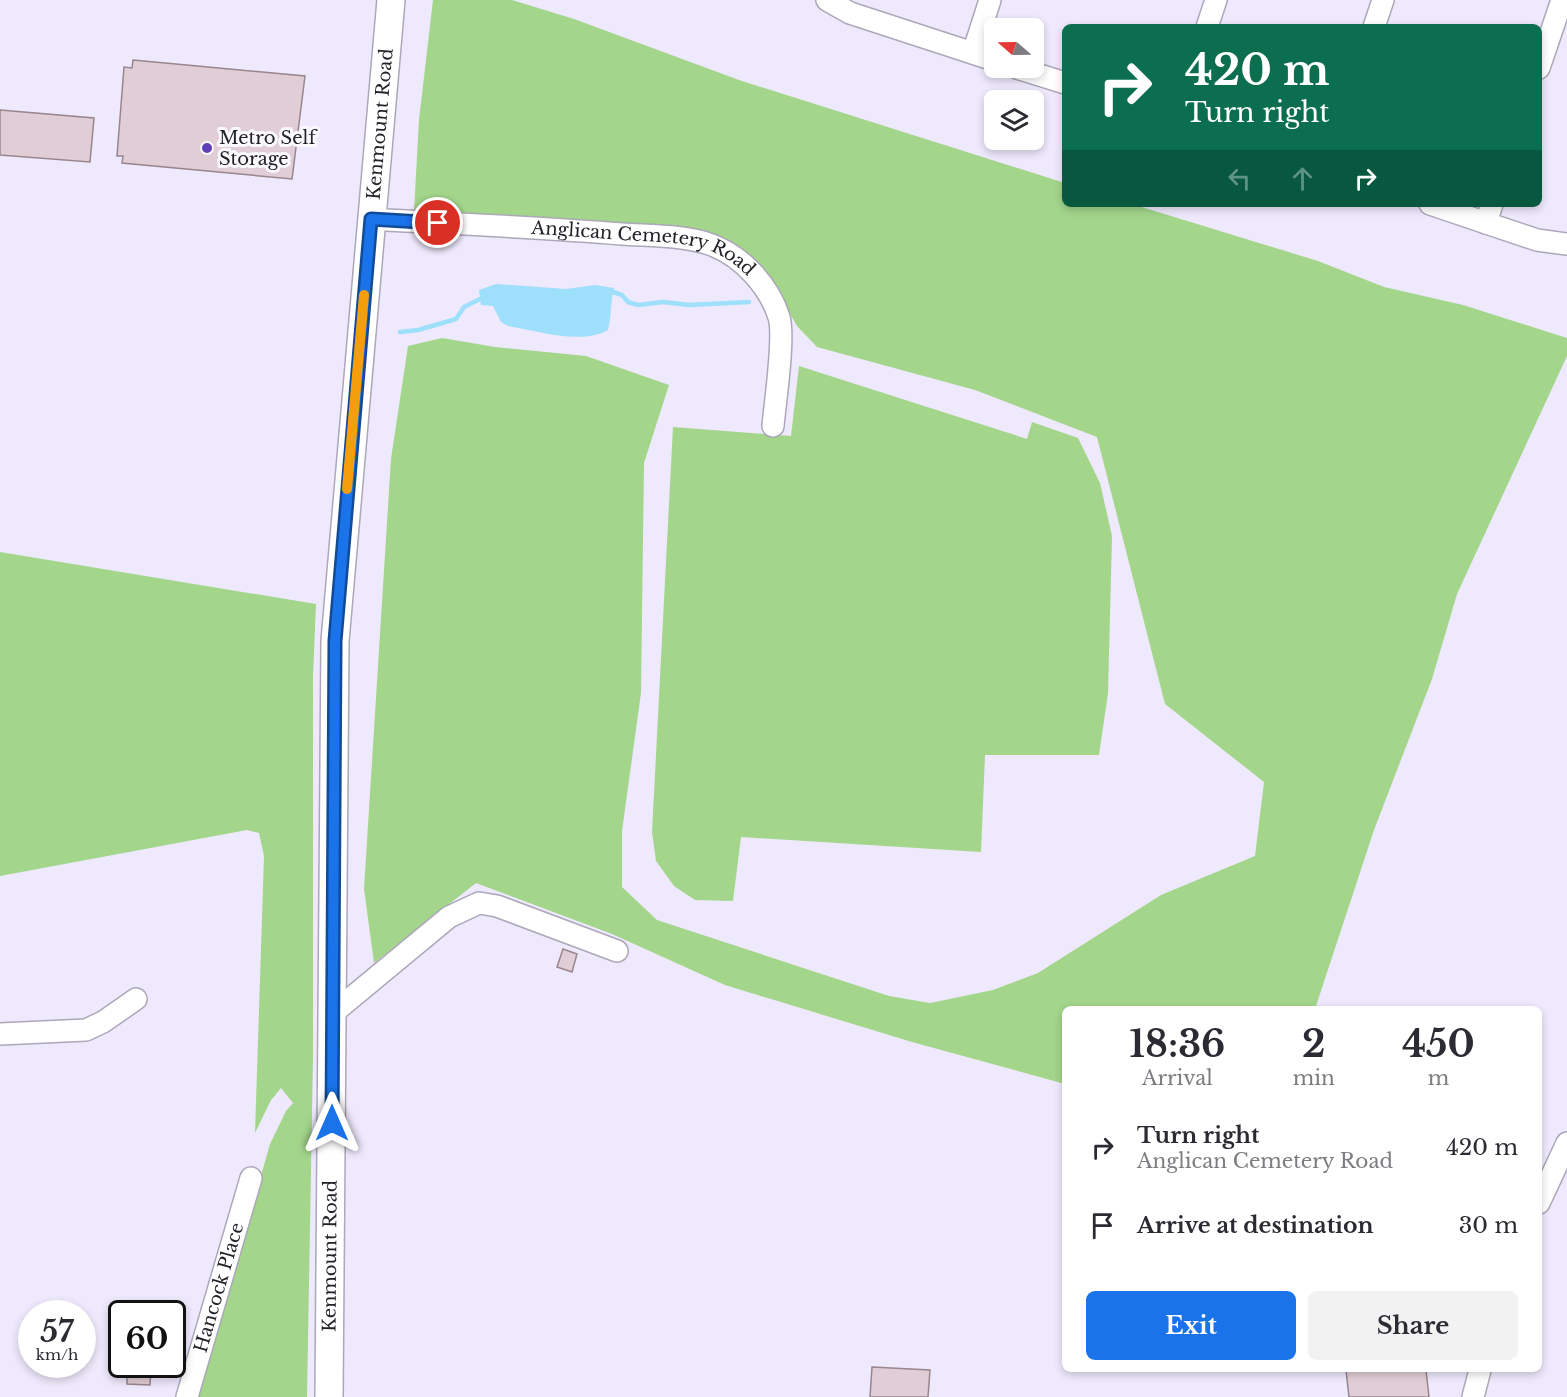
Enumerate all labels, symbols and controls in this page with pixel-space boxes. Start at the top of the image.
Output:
north arrow [984,18,1044,78]
map controls [984,18,1044,150]
text: 420 m [1185,44,1330,96]
street label: Kenmount Road [363,47,398,201]
icon: right [1086,48,1164,126]
button: layers [984,90,1044,150]
text: Turn right [1185,96,1329,129]
place label: Metro Self Storage [219,127,318,170]
marker: Metro Self Storage [200,141,214,155]
icon: left [1223,162,1256,195]
icon: ahead [1286,162,1319,195]
icon: right [1349,162,1382,195]
pin [412,197,463,248]
icon: arrive [421,206,454,239]
street label: Anglican Cemetery Road [530,217,760,280]
text: 18:36 [1129,1022,1225,1067]
text: 2 [1302,1022,1325,1067]
text: 450 [1402,1022,1475,1067]
text: Arrival [1142,1066,1213,1090]
text: min [1293,1066,1335,1090]
text: m [1428,1066,1449,1090]
position arrow [300,1091,364,1155]
text: Turn right [1137,1122,1259,1149]
icon: right [1086,1131,1119,1164]
text: 420 m [1446,1134,1518,1161]
text: Anglican Cemetery Road [1137,1149,1393,1173]
street label: Kenmount Road [319,1180,342,1332]
icon: arrive [1086,1209,1119,1242]
text: Arrive at destination [1137,1212,1374,1239]
text: 30 m [1459,1212,1518,1239]
street label: Hancock Place [190,1220,248,1355]
button: Exit [1086,1291,1296,1360]
button: Share [1308,1291,1518,1360]
speed limit sign: 60 [108,1300,186,1378]
text: 57 [40,1313,74,1350]
text: km/h [36,1345,78,1364]

